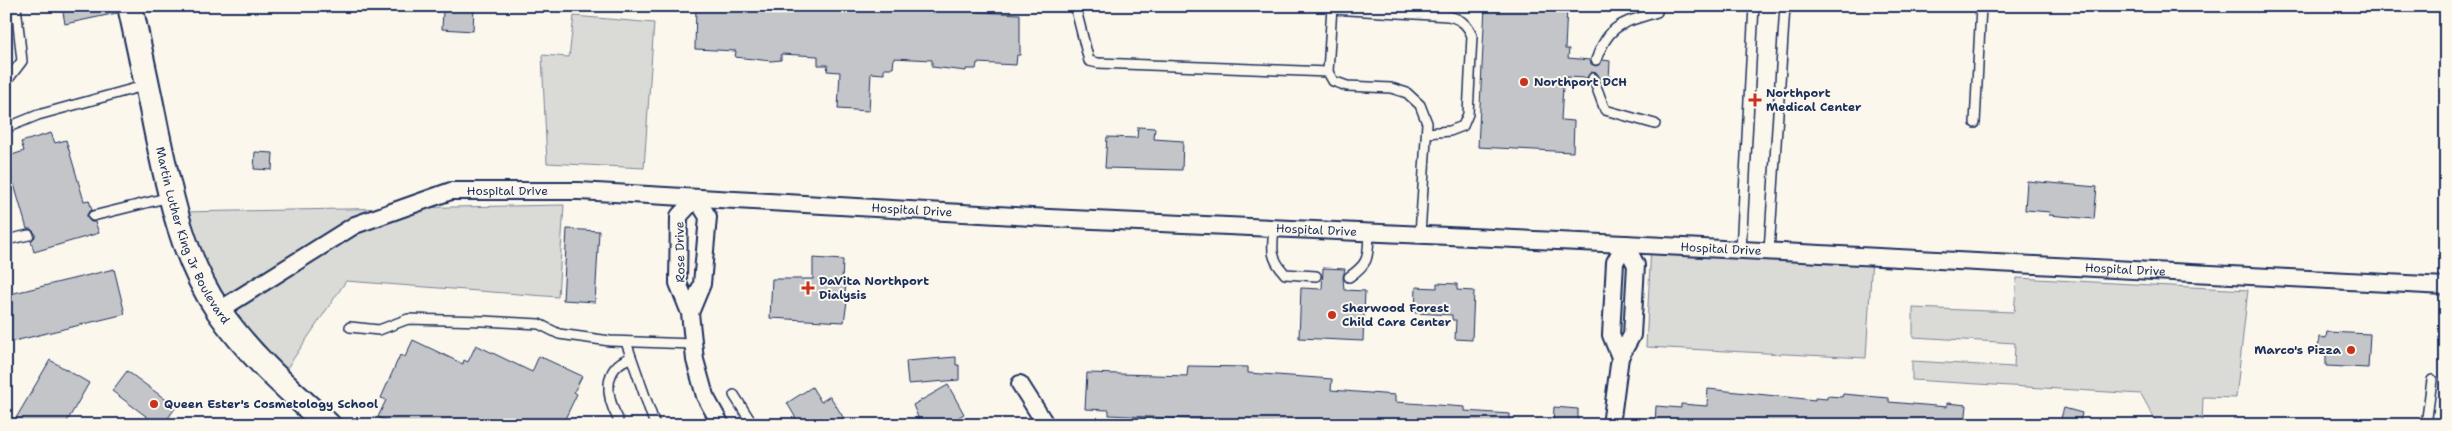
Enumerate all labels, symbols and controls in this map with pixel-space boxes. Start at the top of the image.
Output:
place label: Northport DCH [1534,74,1627,90]
marker: Northport DCH [1518,76,1530,88]
place label: Northport Medical Center [1766,85,1862,115]
marker: Northport Medical Center [1748,93,1762,107]
street label: Martin Luther King Jr Boulevard [152,145,234,328]
street label: Hospital Drive [467,183,548,199]
street label: Hospital Drive [871,200,953,220]
street label: Hospital Drive [1275,220,1357,240]
street label: Rose Drive [671,221,689,283]
street label: Hospital Drive [1680,239,1762,259]
street label: Hospital Drive [2084,260,2166,280]
place label: DaVita Northport Dialysis [819,273,929,303]
marker: DaVita Northport Dialysis [801,281,815,295]
place label: Sherwood Forest Child Care Center [1342,300,1452,330]
marker: Sherwood Forest Child Care Center [1326,309,1338,321]
place label: Marco's Pizza [2254,342,2342,358]
marker: Marco's Pizza [2345,344,2357,356]
place label: Queen Ester's Cosmetology School [164,396,378,412]
marker: Queen Ester's Cosmetology School [148,398,160,410]

